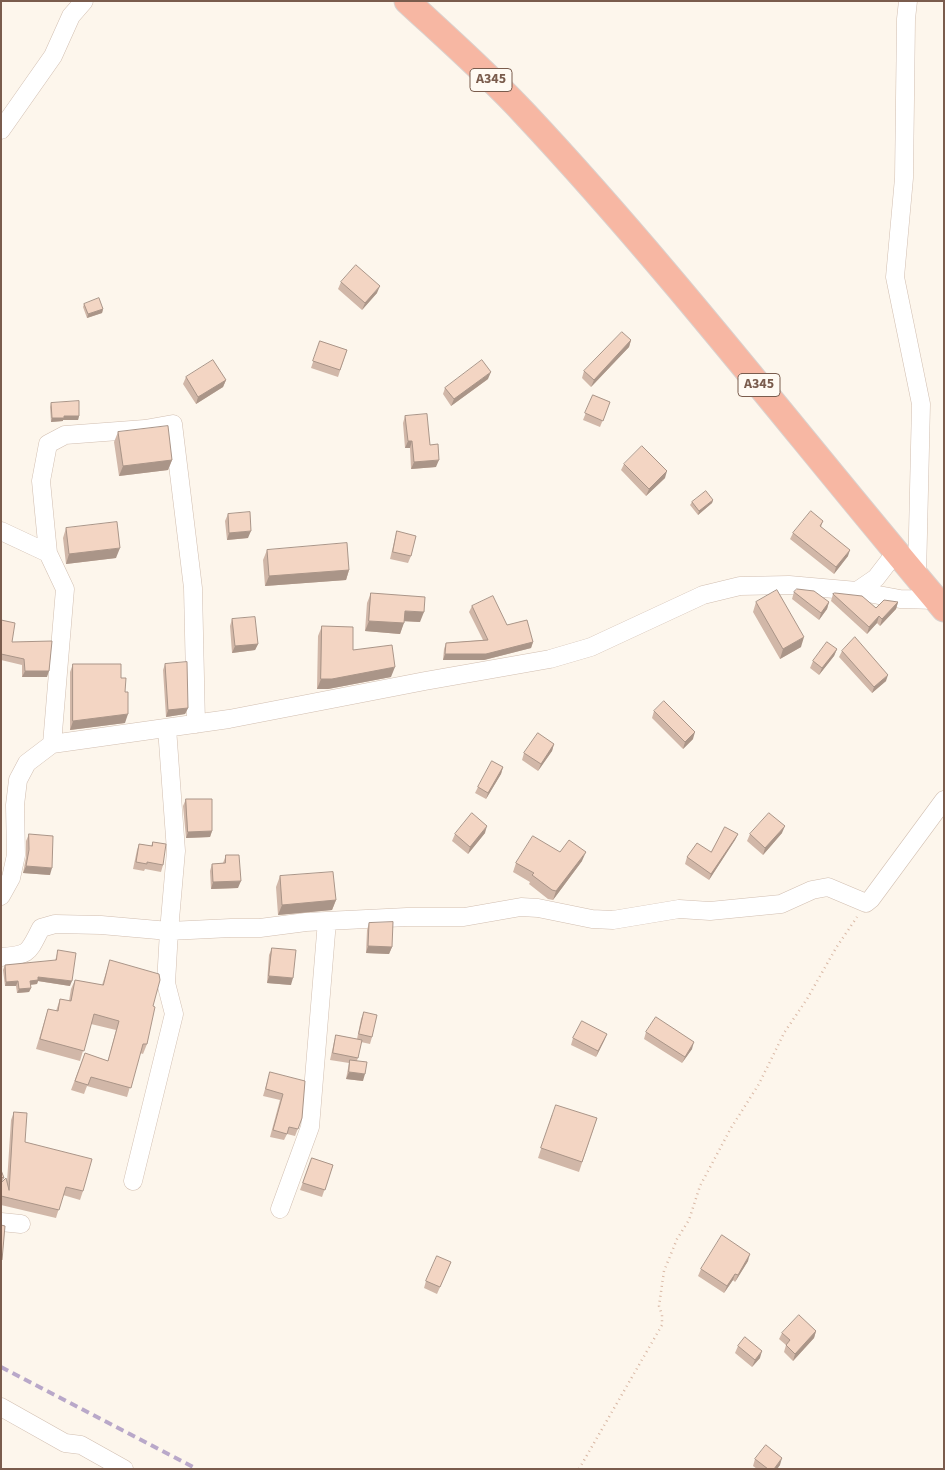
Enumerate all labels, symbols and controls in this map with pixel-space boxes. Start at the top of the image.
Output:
road number: A345 [470,68,512,92]
road number: A345 [738,374,780,396]

